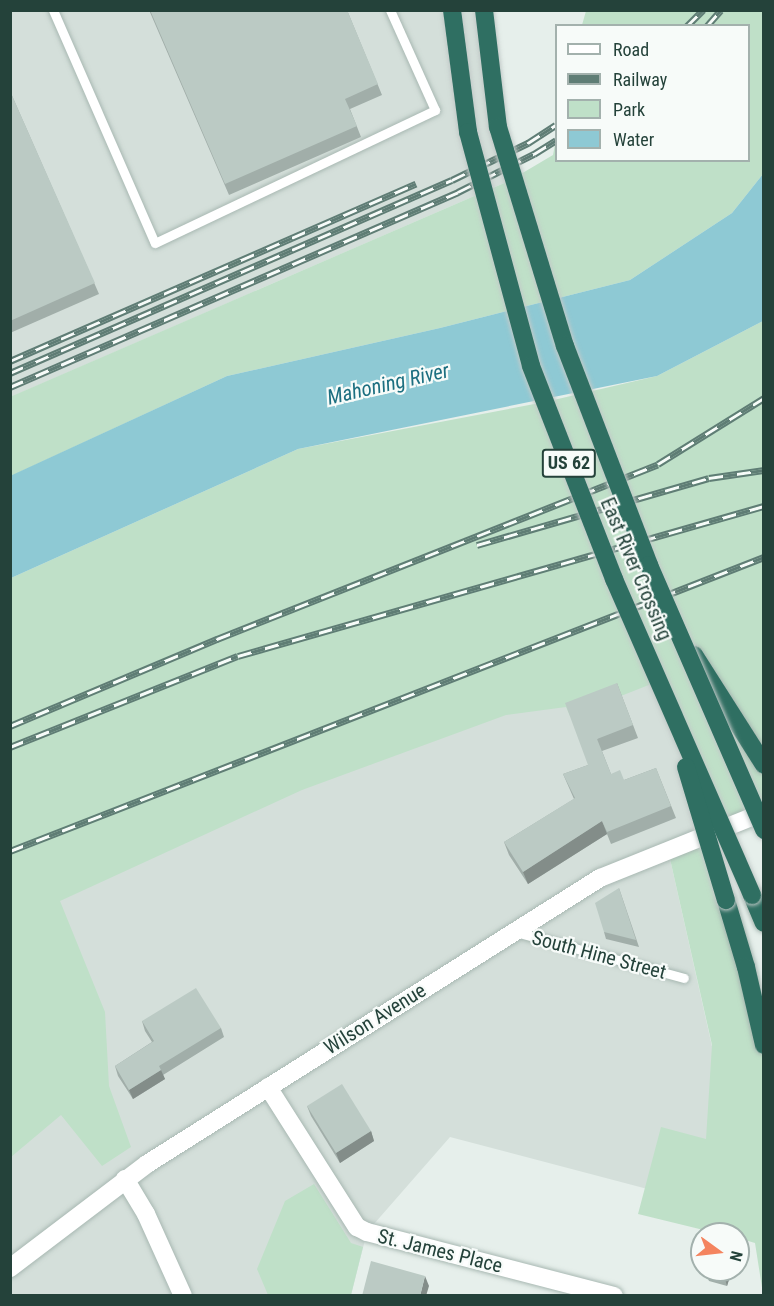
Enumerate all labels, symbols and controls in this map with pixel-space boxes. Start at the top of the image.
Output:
legend [555,24,750,162]
text: Road [613,39,649,60]
text: Railway [613,69,667,90]
text: Park [613,99,645,120]
text: Water [613,129,654,150]
water label: Mahoning River [325,358,451,410]
road number: US 62 [540,448,598,478]
street label: East River Crossing [595,494,677,644]
street label: South Hine Street [529,926,669,984]
street label: Wilson Avenue [320,978,430,1060]
north arrow [690,1222,750,1282]
street label: St. James Place [375,1224,505,1278]
text: N [725,1249,746,1263]

